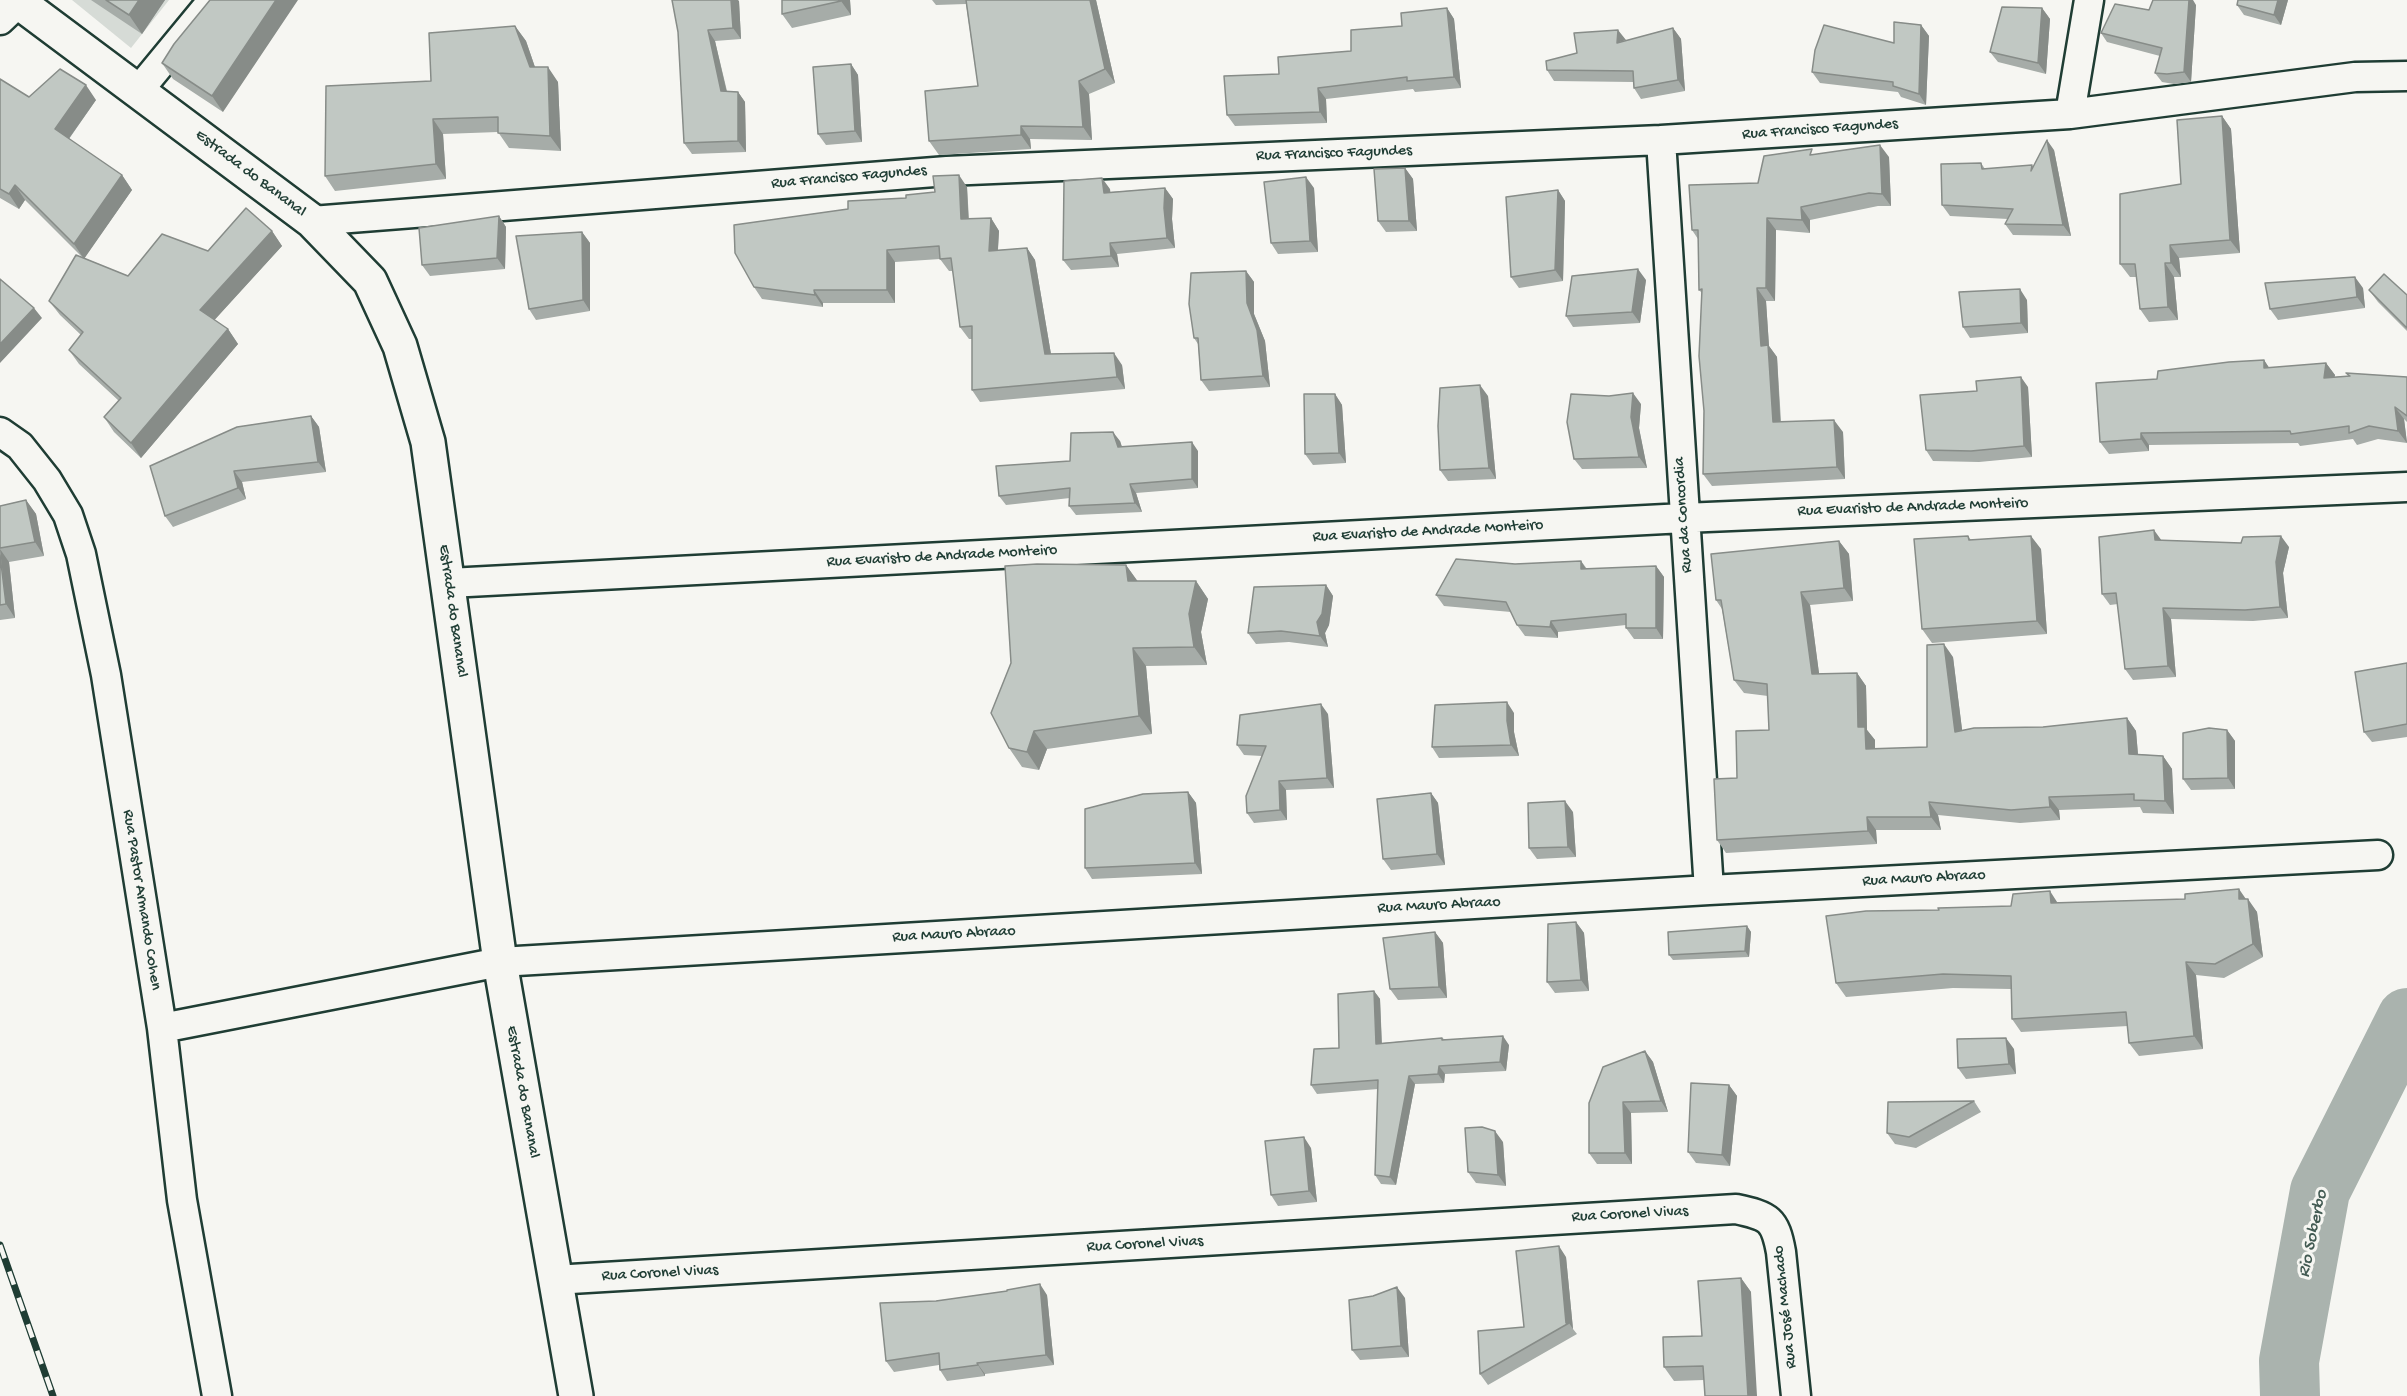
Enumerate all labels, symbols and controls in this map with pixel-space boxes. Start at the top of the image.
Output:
street label: Rua Francisco Fagundes [1741,115,1899,145]
street label: Estrada do Bananal [191,126,309,222]
street label: Rua Francisco Fagundes [1256,142,1412,166]
street label: Rua Francisco Fagundes [770,162,928,194]
street label: Rua da Concordia [1670,456,1698,574]
street label: Rua Evaristo de Andrade Monteiro [1797,494,2029,522]
street label: Rua Evaristo de Andrade Monteiro [1312,516,1544,548]
street label: Rua Evaristo de Andrade Monteiro [826,541,1058,573]
street label: Estrada do Bananal [433,543,471,679]
street label: Rua Pastor Armando Cohen [117,808,165,992]
street label: Rua Mauro Abraao [1862,866,1986,892]
street label: Rua Mauro Abraao [1377,893,1501,919]
street label: Rua Mauro Abraao [892,922,1016,948]
street label: Estrada do Bananal [501,1024,543,1160]
water label: Rio Soberbo [2294,1188,2334,1280]
street label: Rua Coronel Vivas [1571,1202,1689,1228]
street label: Rua Coronel Vivas [1086,1232,1204,1258]
street label: Rua José Machado [1770,1244,1802,1370]
street label: Rua Coronel Vivas [601,1261,719,1287]

